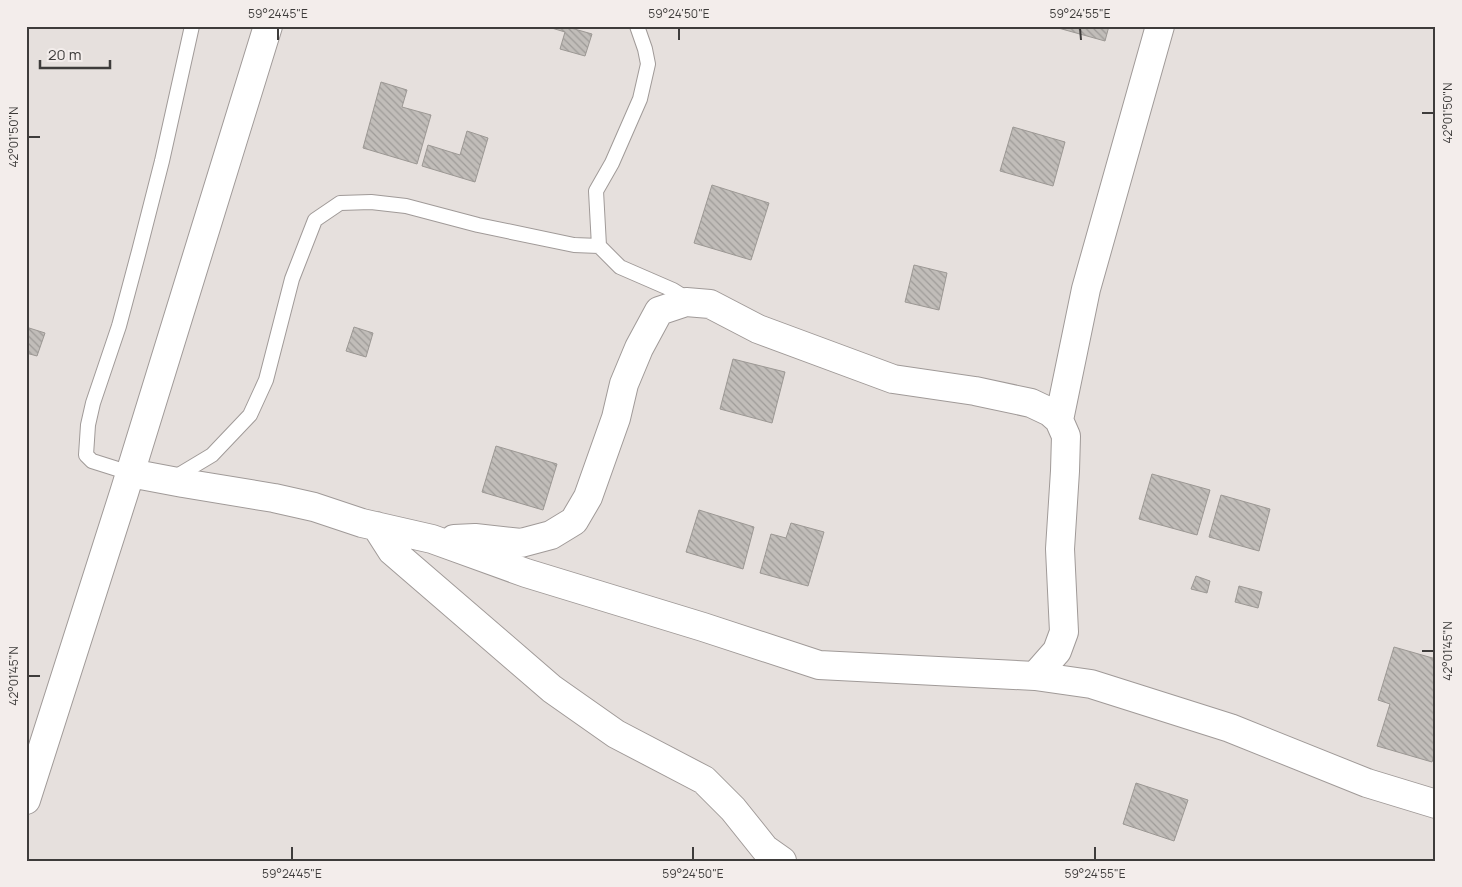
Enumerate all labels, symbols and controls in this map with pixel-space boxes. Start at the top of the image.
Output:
text: 59°24'45"E [248,5,308,22]
text: 59°24'50"E [648,5,710,22]
text: 59°24'55"E [1049,5,1111,22]
scale bar [40,38,110,70]
text: 20 m [48,44,81,65]
text: 42°01'50"N [1439,82,1456,144]
text: 42°01'50"N [5,106,22,168]
text: 42°01'45"N [1439,621,1456,681]
text: 42°01'45"N [5,646,22,706]
text: 59°24'45"E [262,865,322,882]
text: 59°24'50"E [662,865,724,882]
text: 59°24'55"E [1064,865,1126,882]

